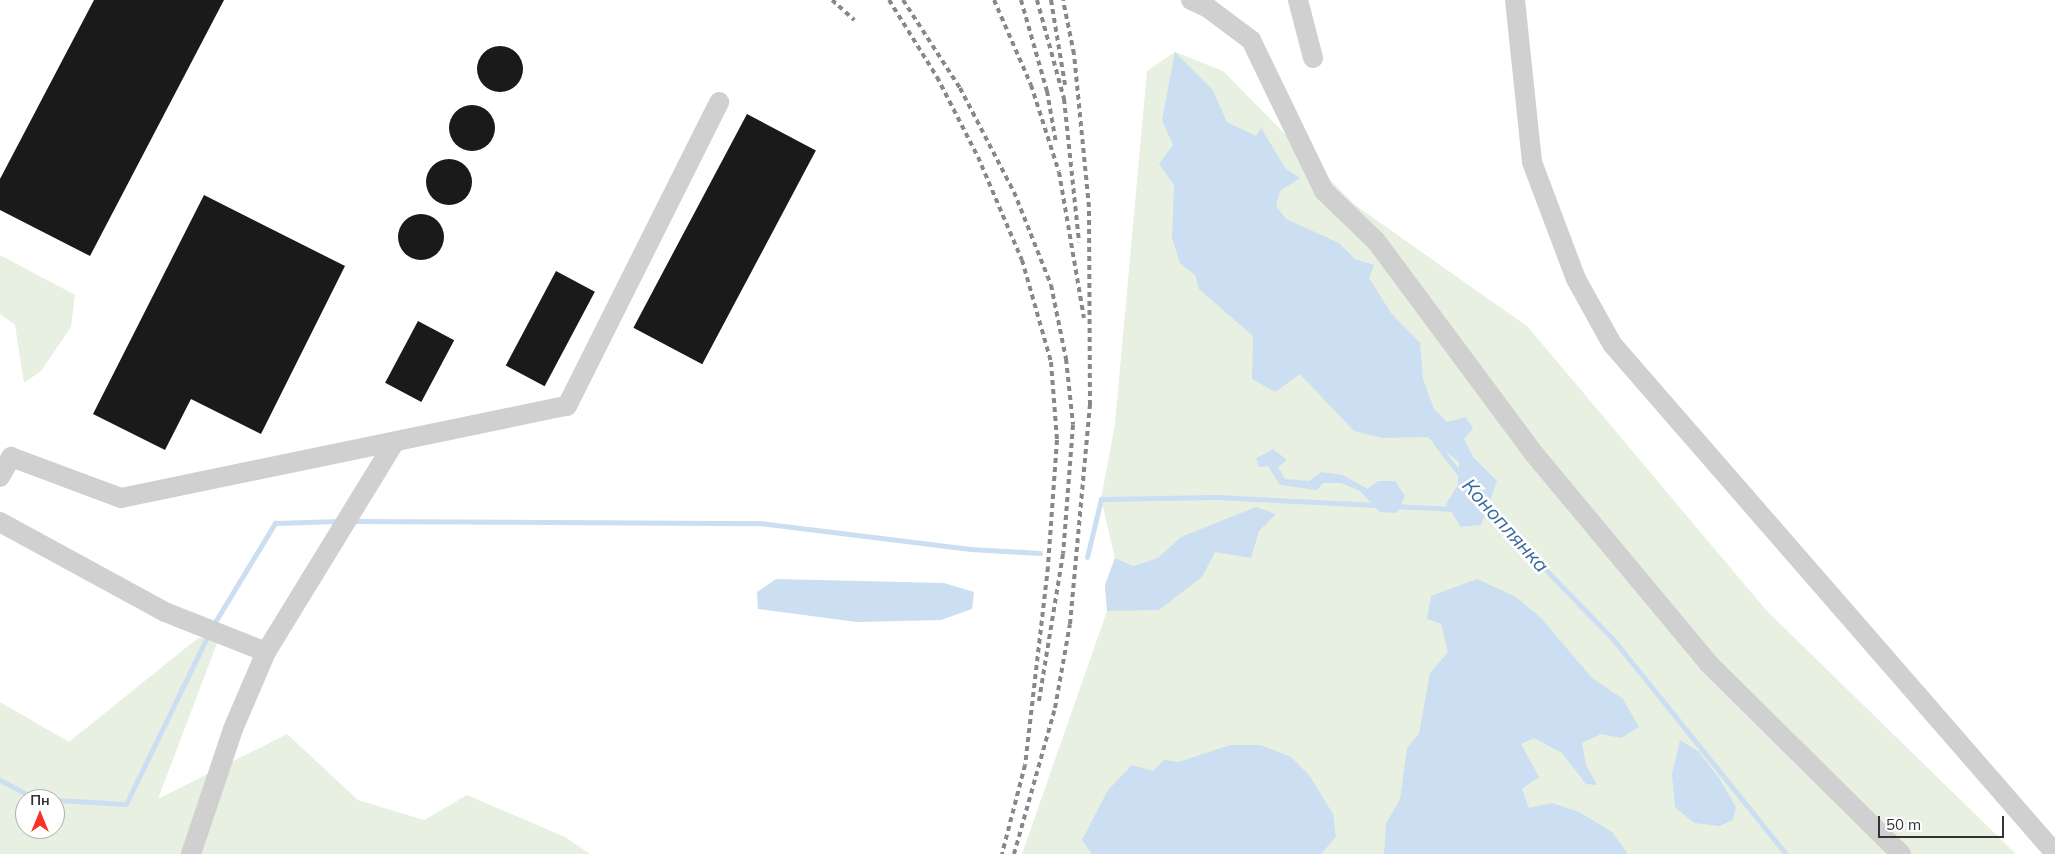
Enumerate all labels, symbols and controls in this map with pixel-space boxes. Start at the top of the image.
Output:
water label: Коноплянка [1458,473,1554,577]
north arrow [15,789,65,839]
text: Пн [30,791,50,809]
scale bar [1880,806,2006,838]
text: 50 m [1886,815,1921,834]

